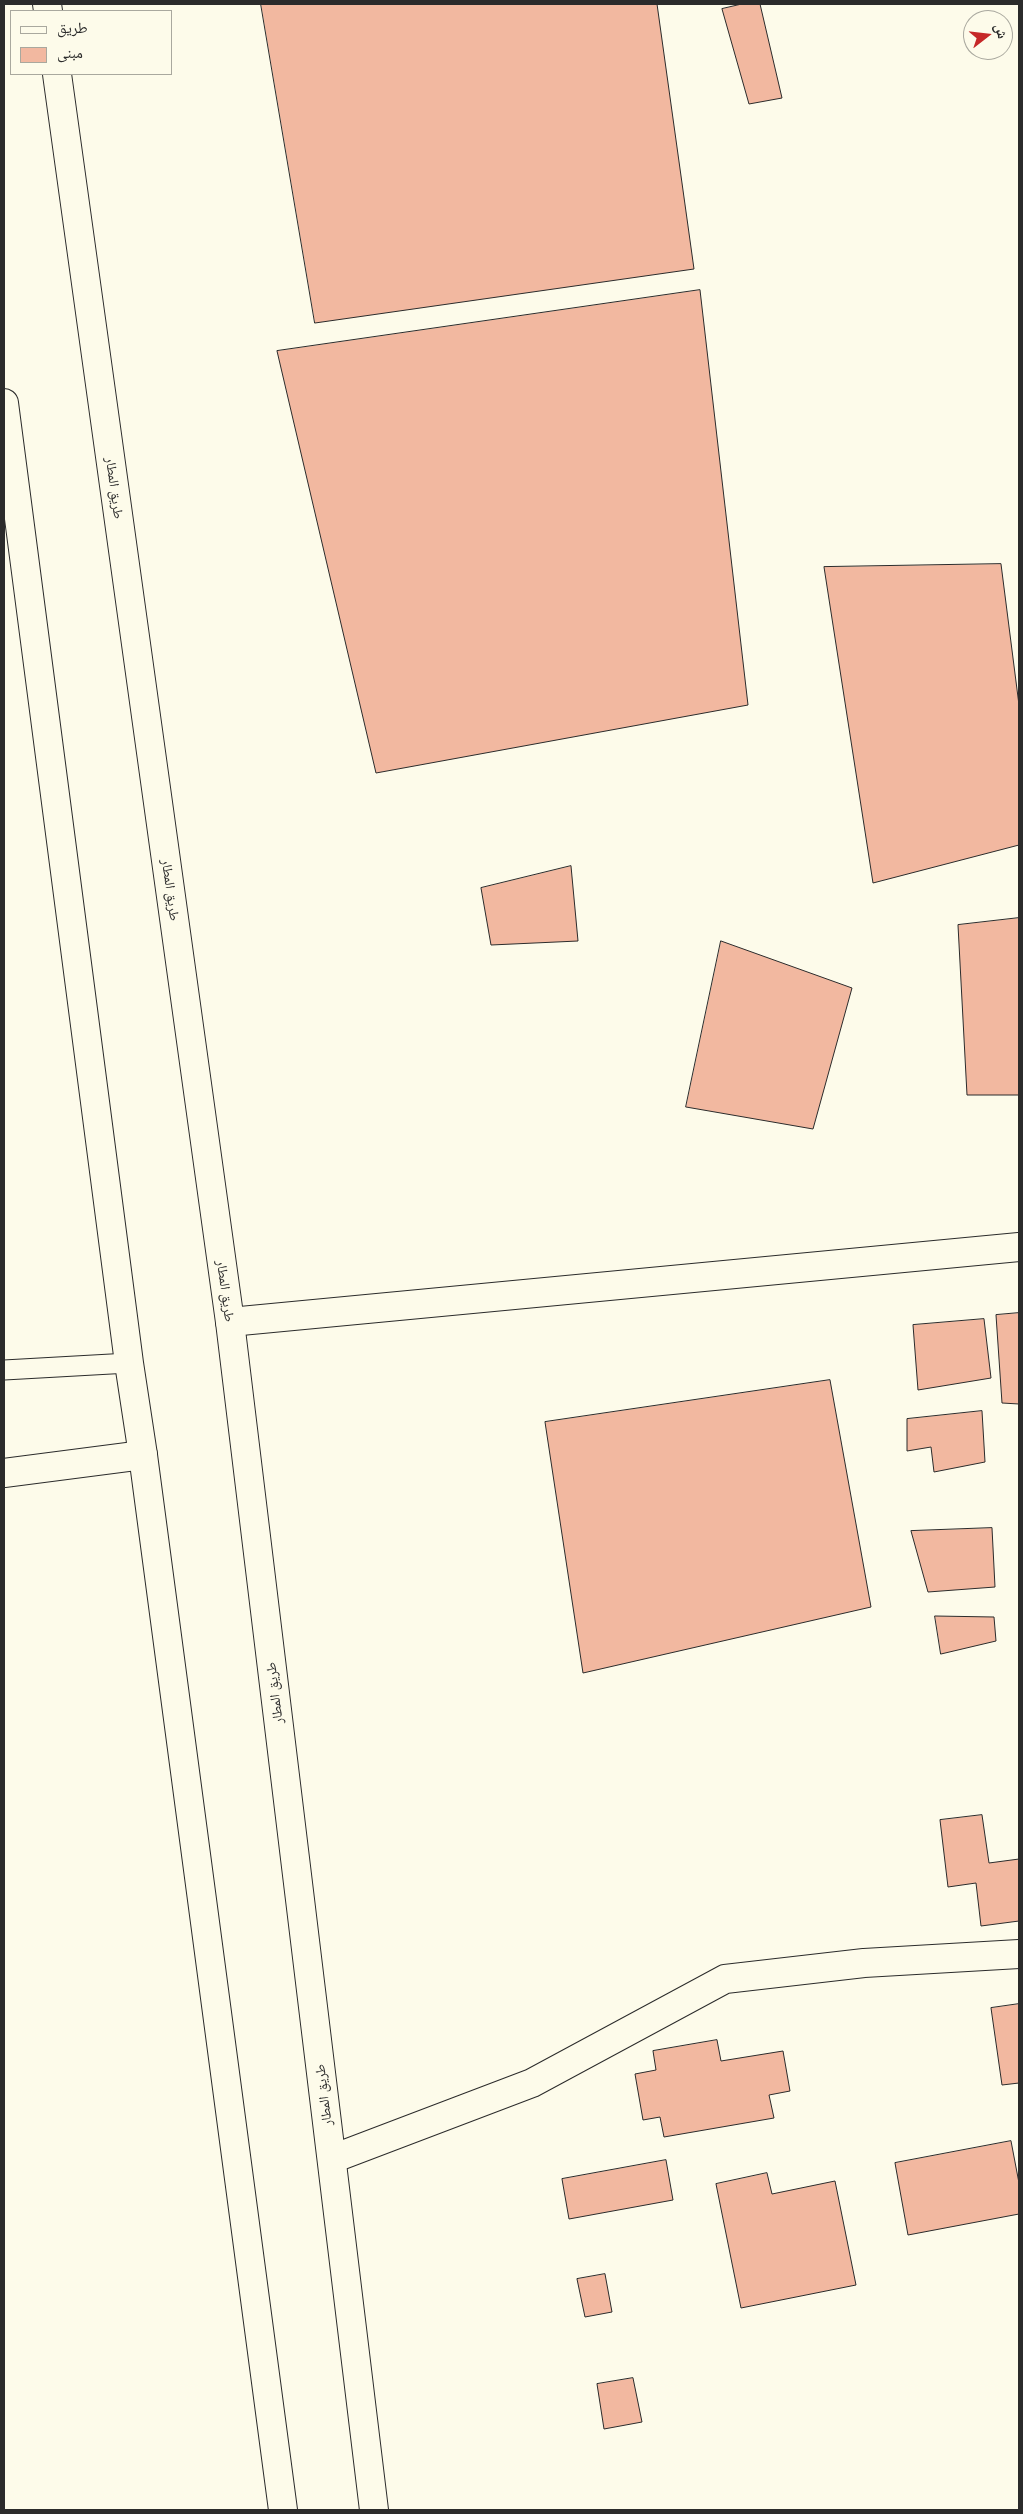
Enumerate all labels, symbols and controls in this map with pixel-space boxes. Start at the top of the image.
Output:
legend [10,10,172,75]
north arrow [963,10,1013,60]
text: طريق [57,17,88,37]
text: ش [991,21,1013,41]
text: مبنى [57,42,83,62]
street label: طريق المطار [101,456,127,520]
street label: طريق المطار [157,858,183,922]
street label: طريق المطار [212,1259,238,1323]
street label: طريق المطار [263,1661,287,1725]
street label: طريق المطار [312,2063,336,2127]

